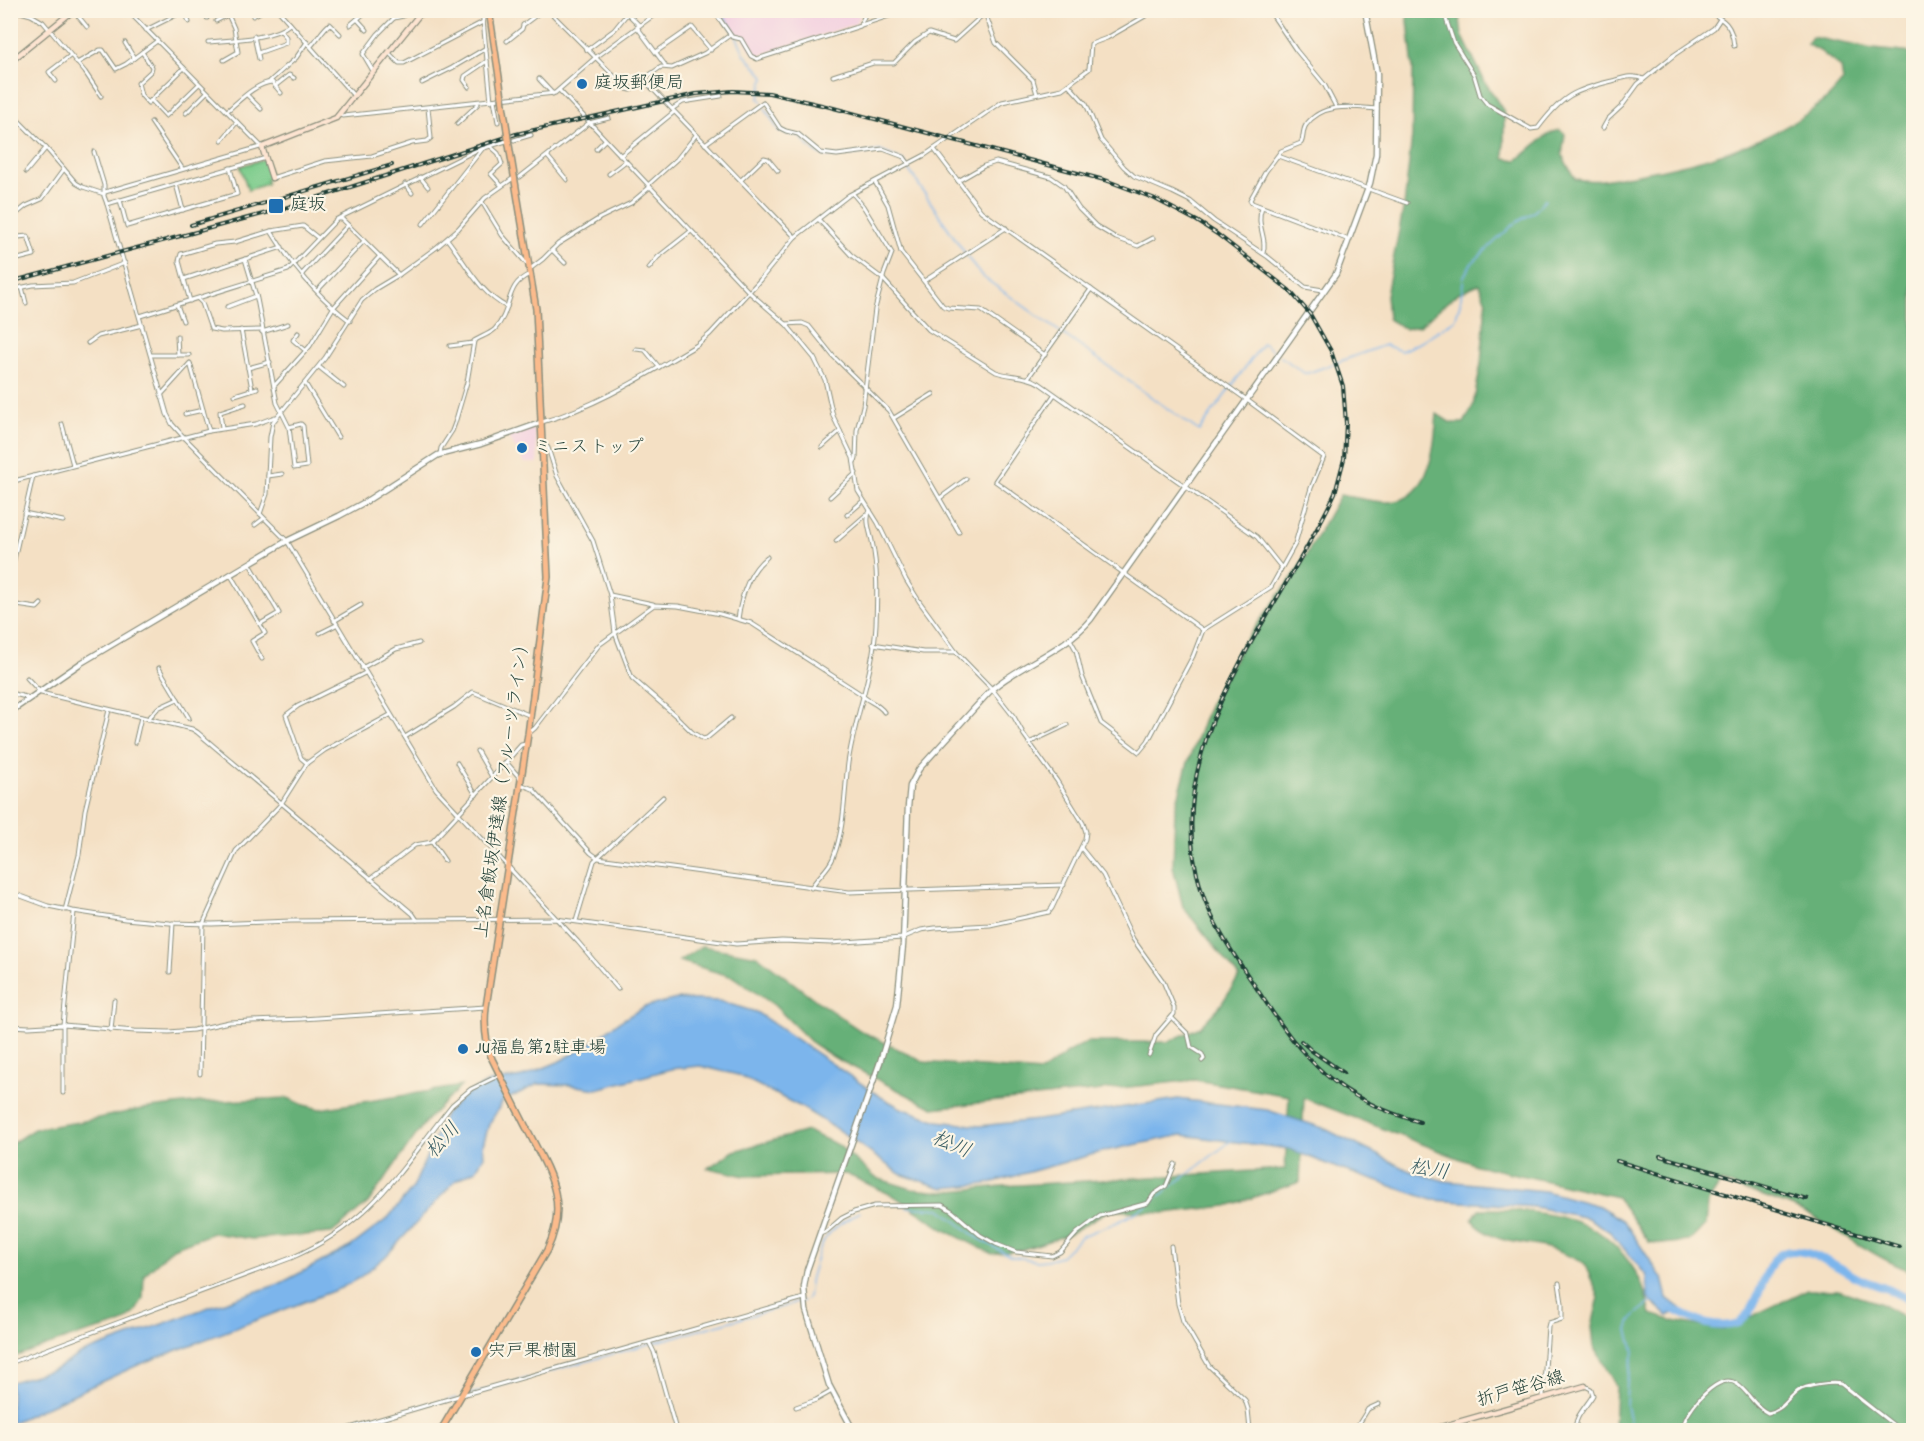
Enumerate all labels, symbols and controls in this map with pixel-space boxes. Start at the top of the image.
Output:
place label: 庭坂郵便局 [594,72,684,97]
marker: 庭坂郵便局 [575,77,589,91]
place label: 庭坂 [290,194,326,219]
marker: 庭坂 [267,197,285,215]
place label: ミニストップ [534,436,644,461]
marker: ミニストップ [515,441,529,455]
street label: 上名倉飯坂伊達線（フルーツライン） [470,634,538,940]
place label: JU福島第2駐車場 [475,1037,606,1062]
marker: JU福島第2駐車場 [456,1042,470,1056]
water label: 松川 [420,1117,468,1165]
water label: 松川 [927,1125,975,1167]
water label: 松川 [1407,1154,1451,1188]
place label: 宍戸果樹園 [488,1340,578,1365]
marker: 宍戸果樹園 [469,1345,483,1359]
street label: 折戸笹谷線 [1474,1366,1568,1414]

